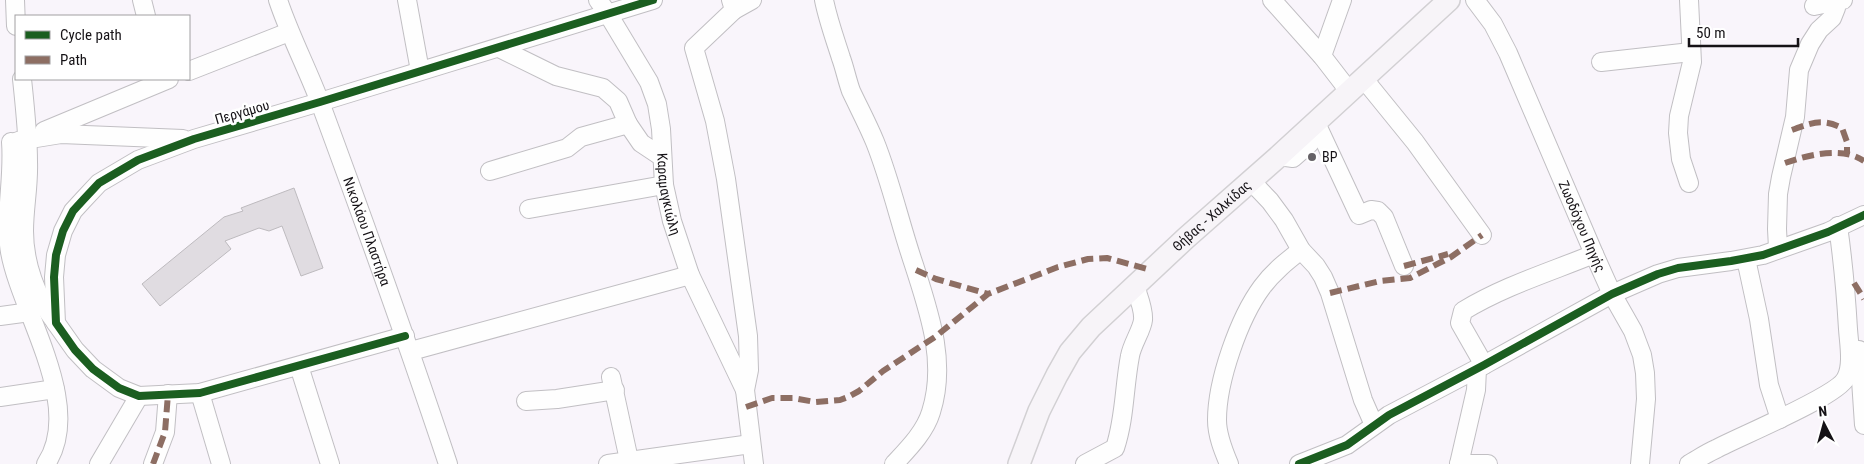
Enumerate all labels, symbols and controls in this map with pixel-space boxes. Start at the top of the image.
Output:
legend [15,15,190,80]
scale bar [1689,15,1798,47]
text: 50 m [1696,24,1726,42]
text: Cycle path [60,26,122,44]
text: Path [60,51,87,69]
street label: Περγάμου [213,97,271,127]
place label: BP [1322,149,1338,165]
marker: BP [1306,151,1318,163]
street label: Καραμαγκιώλη [654,153,684,237]
street label: Νικολάου Πλαστήρα [340,175,394,288]
street label: Θήβας - Χαλκίδας [1169,177,1254,255]
street label: Ζωοδόχου Πηγής [1556,178,1609,274]
north arrow [1799,399,1849,449]
text: N [1818,403,1828,419]

